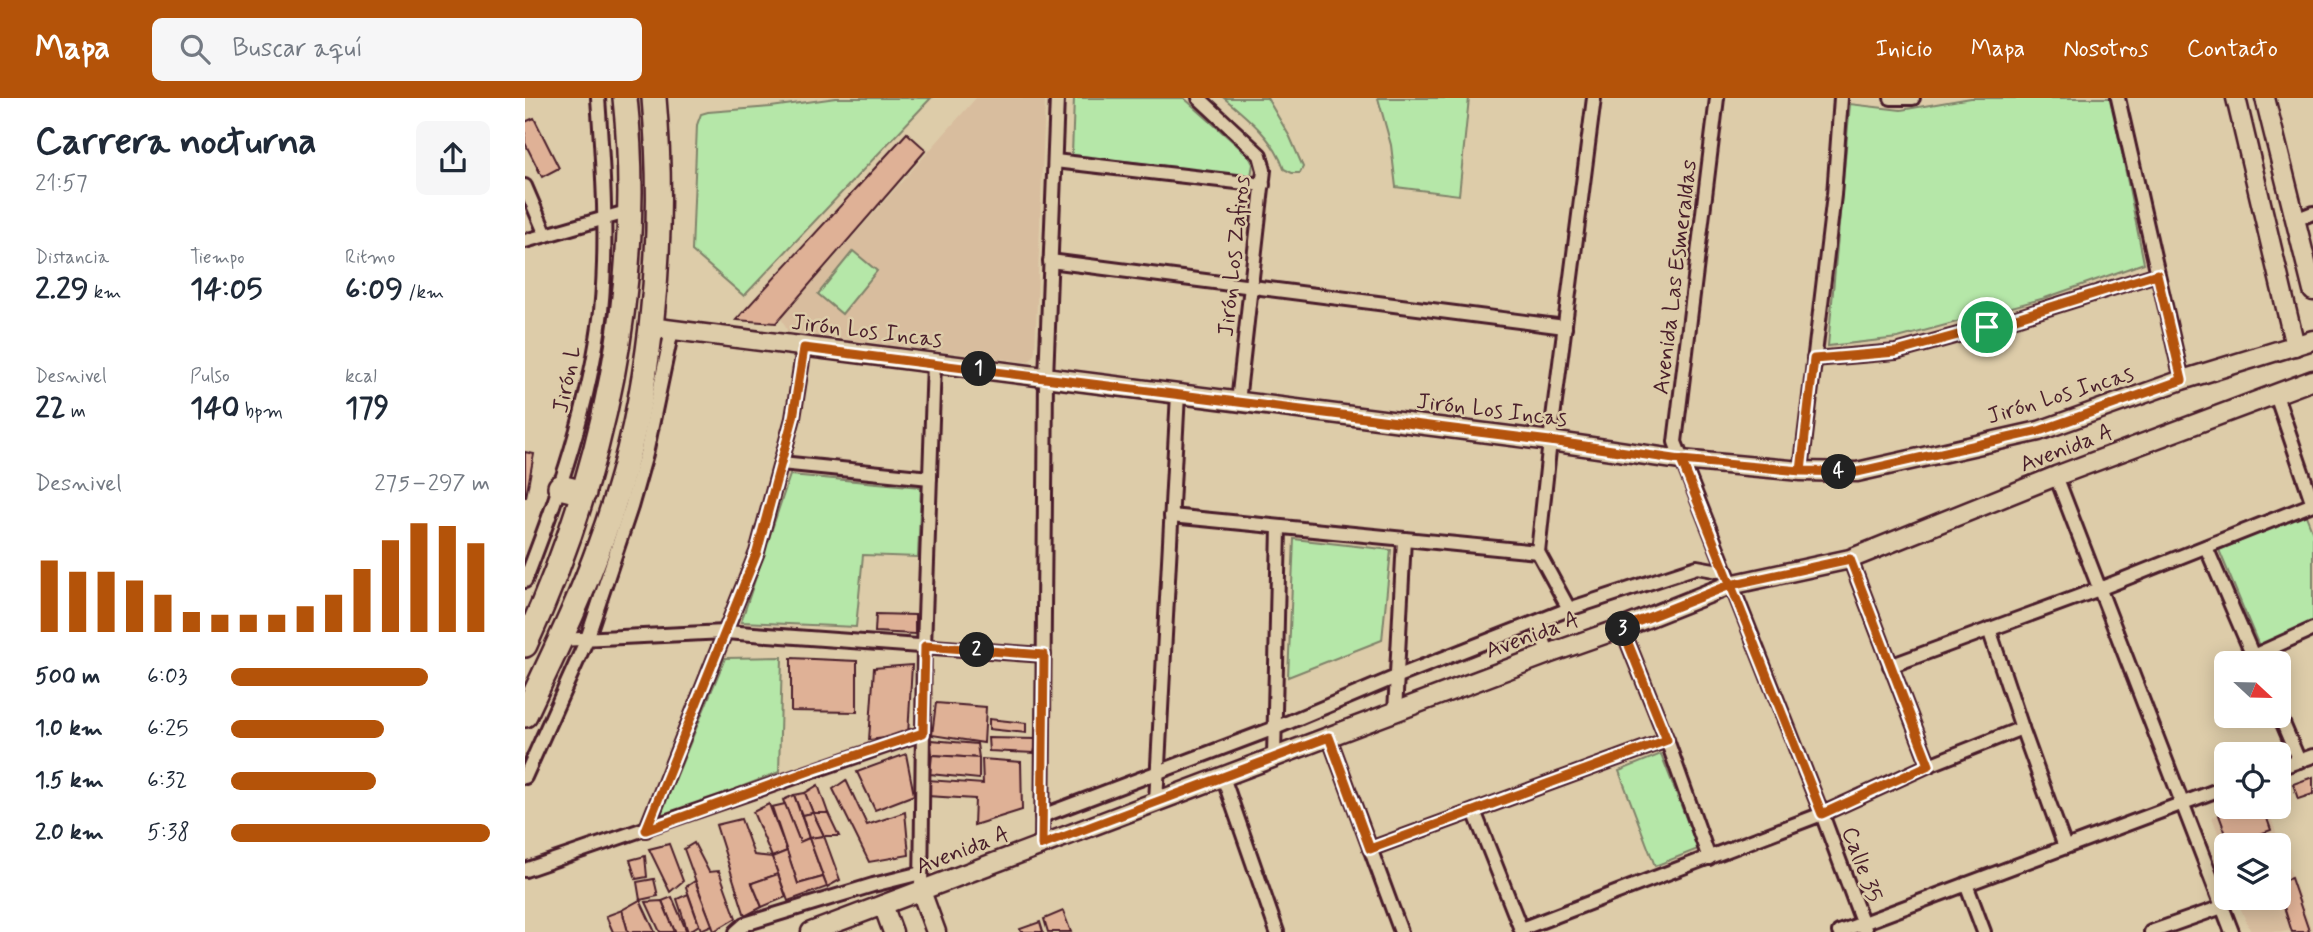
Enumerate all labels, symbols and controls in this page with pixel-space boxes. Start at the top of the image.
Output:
search box [152,18,642,81]
text: Mapa [35,27,110,71]
icon: search [176,30,214,68]
text: Buscar aquí [232,32,363,66]
text: Inicio [1875,34,1933,65]
text: Mapa [1971,34,2025,65]
text: Nosotros [2063,34,2149,65]
text: Contacto [2187,34,2278,65]
text: Carrera nocturna [35,118,317,167]
button: share [416,121,490,195]
street label: Avenida Las Esmeraldas [1647,158,1705,396]
text: 21:57 [35,169,88,199]
street label: Jirón Los Zafiros [1212,174,1258,338]
text: Distancia [35,245,109,270]
text: Tiempo [190,245,245,270]
text: Ritmo [345,245,395,270]
text: 2.29 [35,270,89,309]
text: 14:05 [190,270,262,309]
text: 6:09 [345,270,403,309]
text: km [89,280,121,305]
text: /km [403,280,444,305]
pin [1957,297,2017,357]
street label: Jirón Los Incas [790,308,944,356]
icon: arrive [1968,308,2006,346]
street label: Jirón L [546,343,590,416]
pin: 1 [961,352,997,386]
text: 1 [974,356,983,381]
street label: Jirón Los Incas [1984,359,2137,432]
text: Desnivel [35,364,107,389]
text: Pulso [190,364,230,389]
text: kcal [345,364,377,389]
street label: Jirón Los Incas [1415,387,1569,435]
text: 22 [35,389,66,428]
text: 140 [190,389,240,428]
text: 179 [345,389,389,428]
text: m [66,399,86,424]
text: bpm [240,399,283,424]
street label: Avenida A [2016,417,2118,480]
pin: 4 [1821,454,1857,490]
text: 4 [1833,459,1844,484]
text: Desnivel [35,469,122,499]
text: 275–297 m [374,469,490,499]
street label: Avenida A [1482,605,1584,667]
pin: 3 [1605,612,1641,646]
text: 3 [1618,616,1627,641]
pin: 2 [959,632,995,668]
text: 2 [972,637,981,662]
north arrow [2214,651,2291,728]
map controls [2214,651,2291,910]
text: 500 m [35,662,100,692]
text: 6:03 [147,662,188,692]
text: 1.0 km [35,714,103,744]
text: 6:25 [147,714,188,744]
button: locate [2214,742,2291,819]
text: 1.5 km [35,766,104,796]
text: 6:32 [147,766,187,796]
text: 2.0 km [35,818,104,848]
text: 5:38 [147,818,190,848]
street label: Avenida A [912,819,1014,882]
street label: Calle 35 [1834,823,1889,907]
button: layers [2214,833,2291,910]

